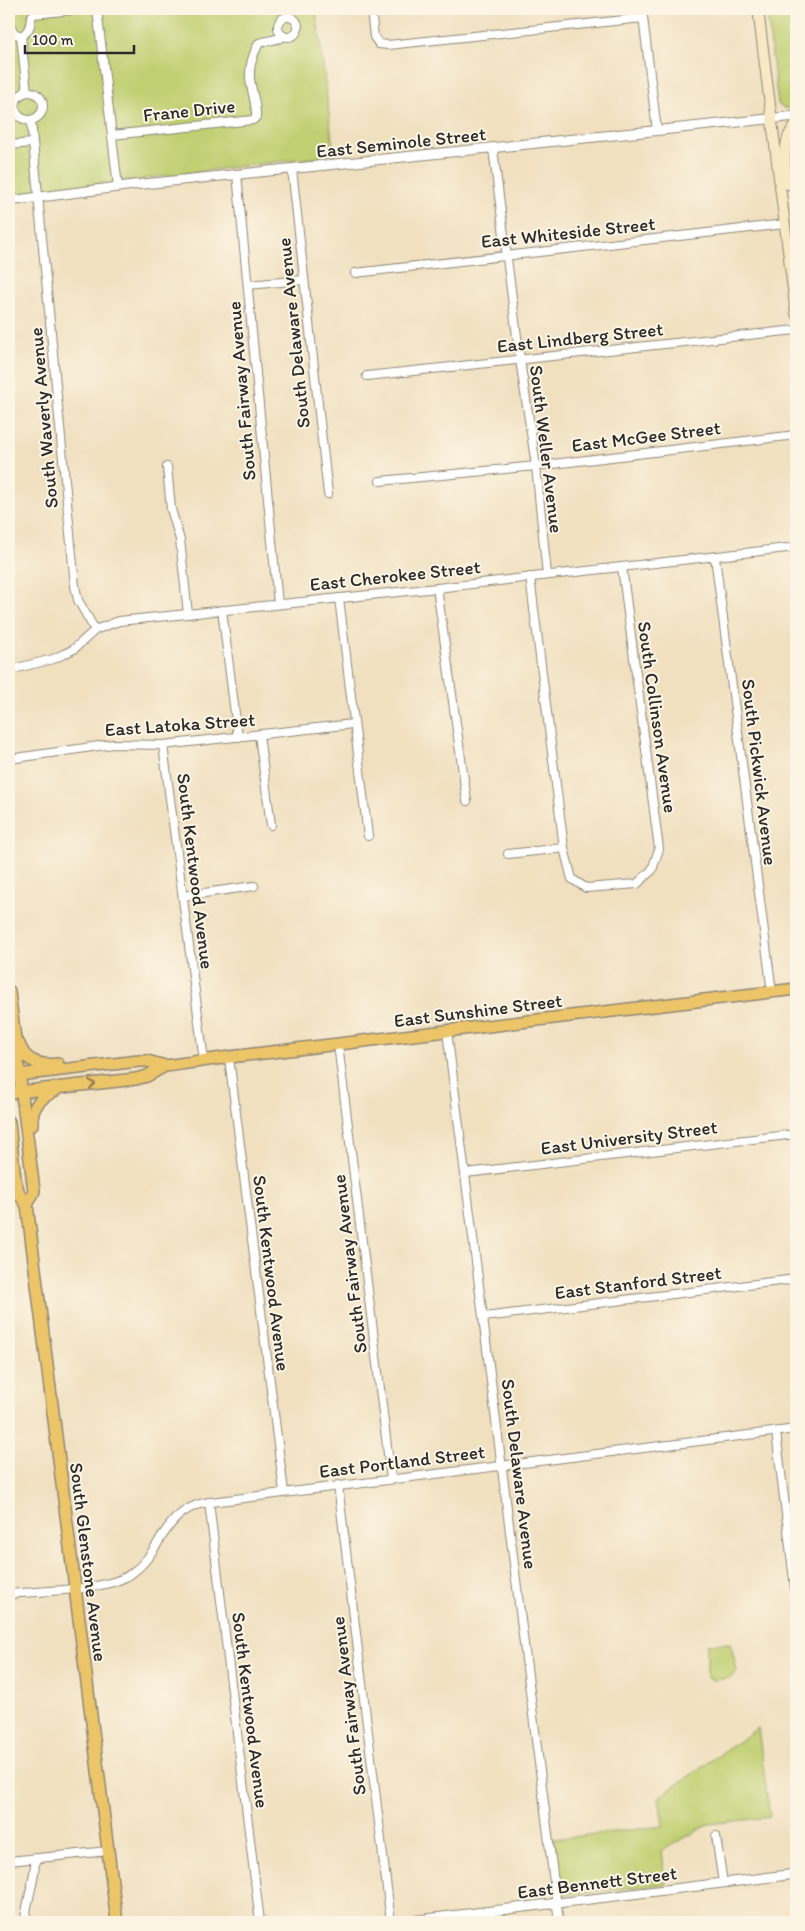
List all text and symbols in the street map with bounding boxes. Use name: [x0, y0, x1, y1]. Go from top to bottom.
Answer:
scale bar: [25, 22, 134, 54]
text: 100 m: [32, 31, 74, 49]
street label: Frane Drive: [142, 94, 236, 127]
street label: East Seminole Street: [315, 122, 487, 163]
street label: East Whiteside Street: [480, 212, 656, 253]
street label: South Delaware Avenue: [272, 236, 315, 429]
street label: South Fairway Avenue: [222, 300, 261, 482]
street label: East Lindberg Street: [496, 317, 664, 358]
street label: South Waverly Avenue: [24, 327, 63, 509]
street label: South Weller Avenue: [525, 364, 568, 534]
street label: East McGee Street: [570, 416, 722, 457]
street label: East Cherokee Street: [309, 555, 482, 596]
street label: South Collinson Avenue: [633, 620, 682, 814]
street label: South Pickwick Avenue: [737, 678, 782, 867]
street label: East Latoka Street: [104, 708, 256, 741]
street label: South Kentwood Avenue: [172, 772, 219, 970]
street label: East Sunshine Street: [393, 989, 564, 1032]
one-way arrow: [88, 1079, 96, 1090]
street label: East University Street: [539, 1115, 719, 1160]
street label: South Fairway Avenue: [327, 1173, 372, 1355]
street label: South Kentwood Avenue: [248, 1174, 295, 1372]
street label: East Stanford Street: [553, 1261, 723, 1304]
street label: South Delaware Avenue: [496, 1378, 543, 1571]
street label: East Portland Street: [318, 1440, 486, 1483]
street label: South Glenstone Avenue: [65, 1461, 112, 1663]
street label: South Kentwood Avenue: [227, 1611, 274, 1809]
street label: South Fairway Avenue: [326, 1615, 371, 1797]
street label: East Bennett Street: [516, 1861, 678, 1904]

